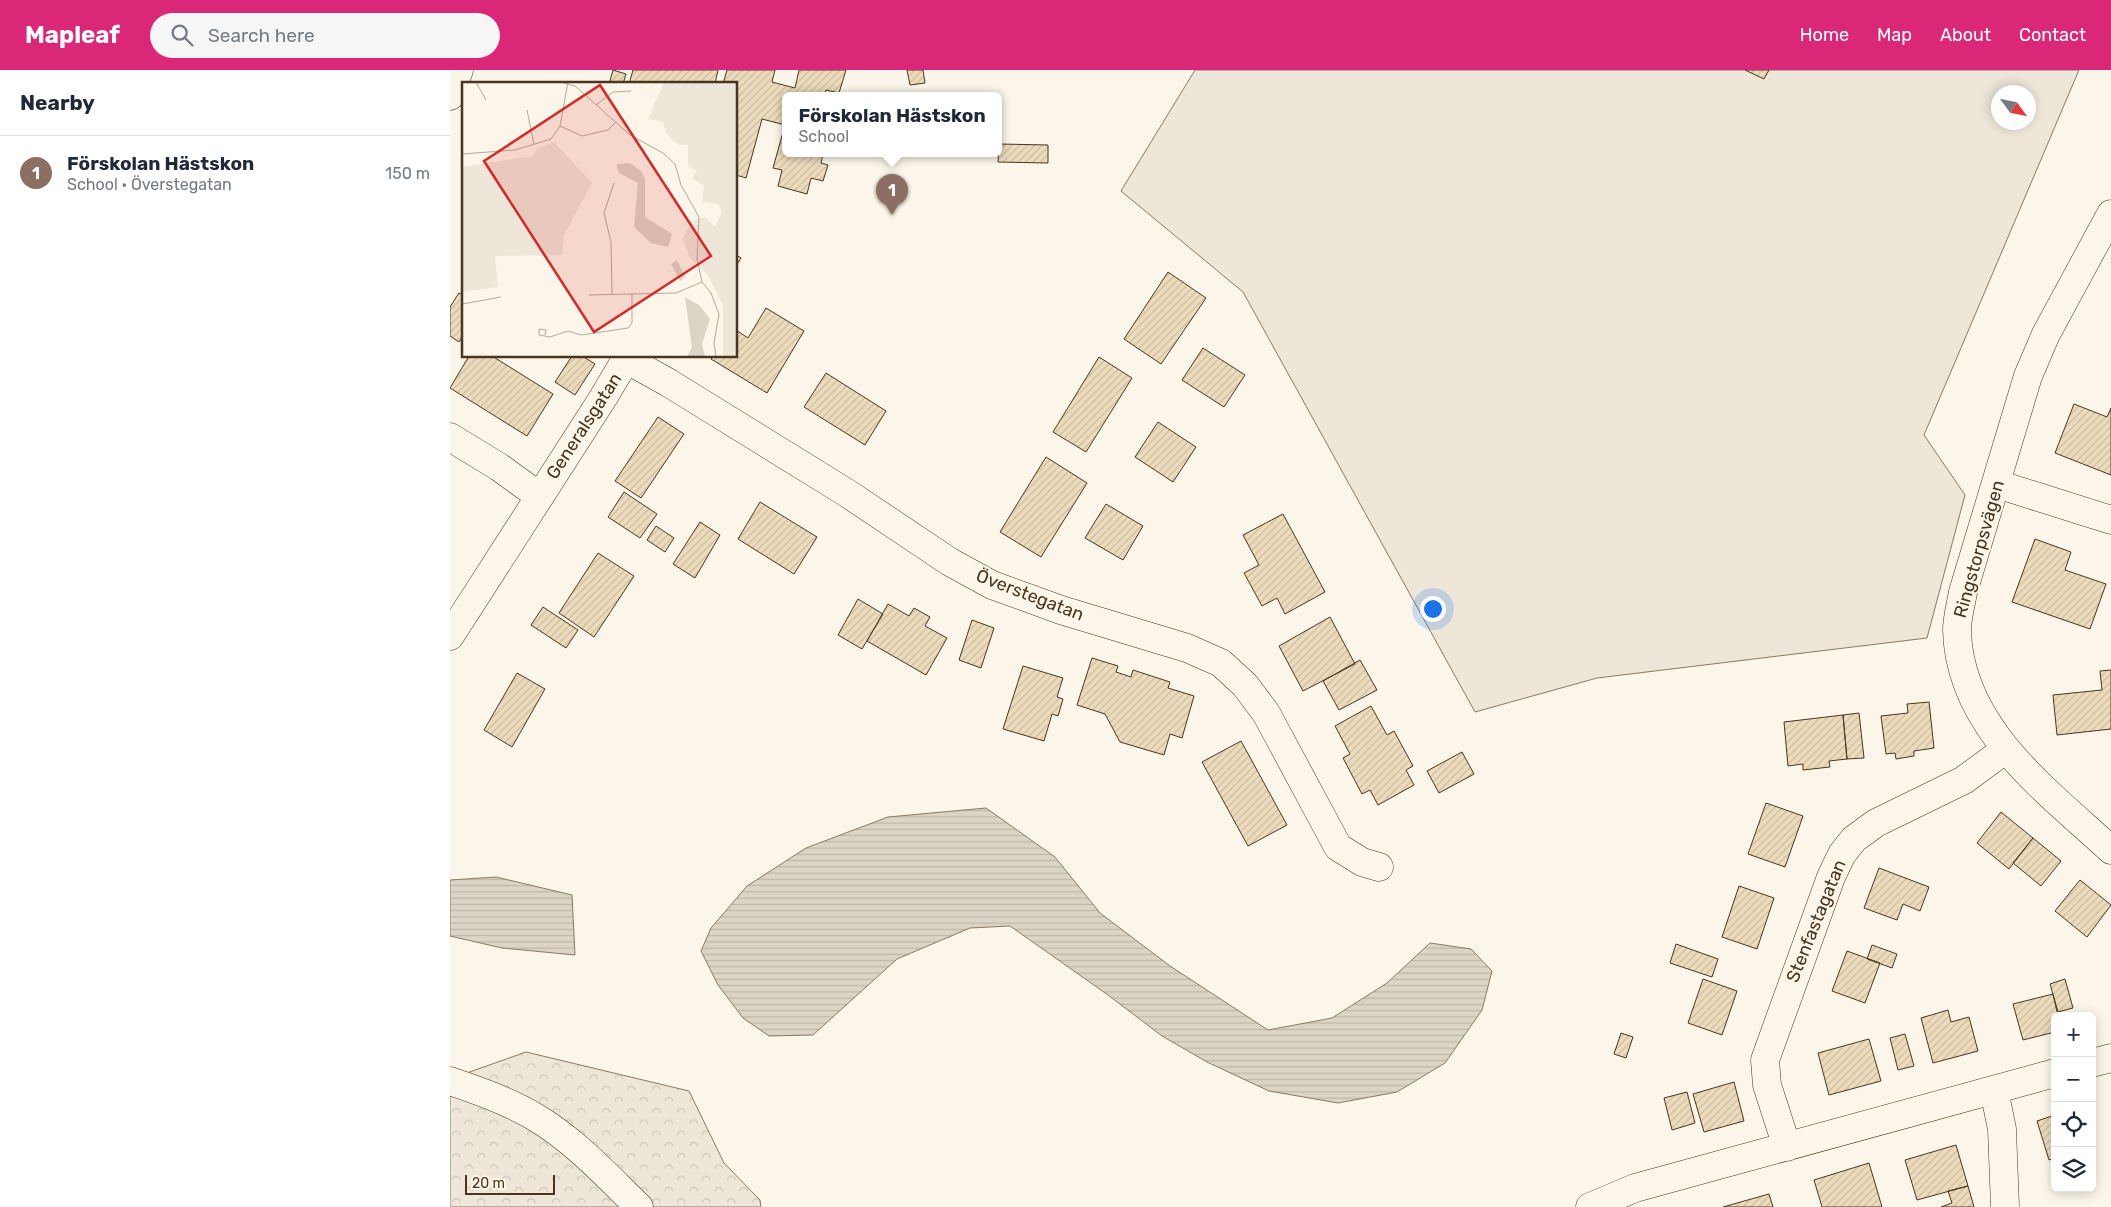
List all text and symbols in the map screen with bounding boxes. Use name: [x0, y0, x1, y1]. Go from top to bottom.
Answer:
search box: [150, 13, 500, 58]
text: Mapleaf: [25, 21, 120, 49]
icon: search: [168, 21, 196, 49]
text: Search here: [208, 24, 315, 47]
text: Home: [1800, 24, 1849, 46]
text: Map: [1877, 24, 1912, 46]
text: About: [1940, 24, 1991, 46]
text: Contact: [2019, 24, 2086, 46]
inset map: [462, 82, 738, 358]
north arrow: [1991, 85, 2036, 130]
text: Nearby: [20, 90, 95, 115]
popup: [782, 92, 1002, 157]
text: Förskolan Hästskon: [798, 104, 986, 127]
text: School: [798, 127, 849, 146]
text: Förskolan Hästskon: [67, 152, 254, 175]
text: 1: [32, 164, 40, 183]
text: 150 m: [385, 164, 430, 183]
pin: 1: [876, 174, 908, 215]
text: School · Överstegatan: [67, 175, 232, 194]
street label: Generalsgatan: [542, 369, 626, 483]
street label: Ringstorpsvägen: [1949, 478, 2009, 620]
street label: Överstegatan: [973, 564, 1087, 626]
your location: [1420, 596, 1446, 622]
street label: Stenfastagatan: [1781, 856, 1851, 986]
map controls: [2051, 1012, 2096, 1192]
button: +: [2051, 1012, 2096, 1057]
button: −: [2051, 1057, 2096, 1102]
button: locate: [2051, 1102, 2096, 1147]
button: layers: [2051, 1147, 2096, 1192]
scale bar: [465, 1172, 555, 1195]
text: 20 m: [472, 1175, 505, 1192]

